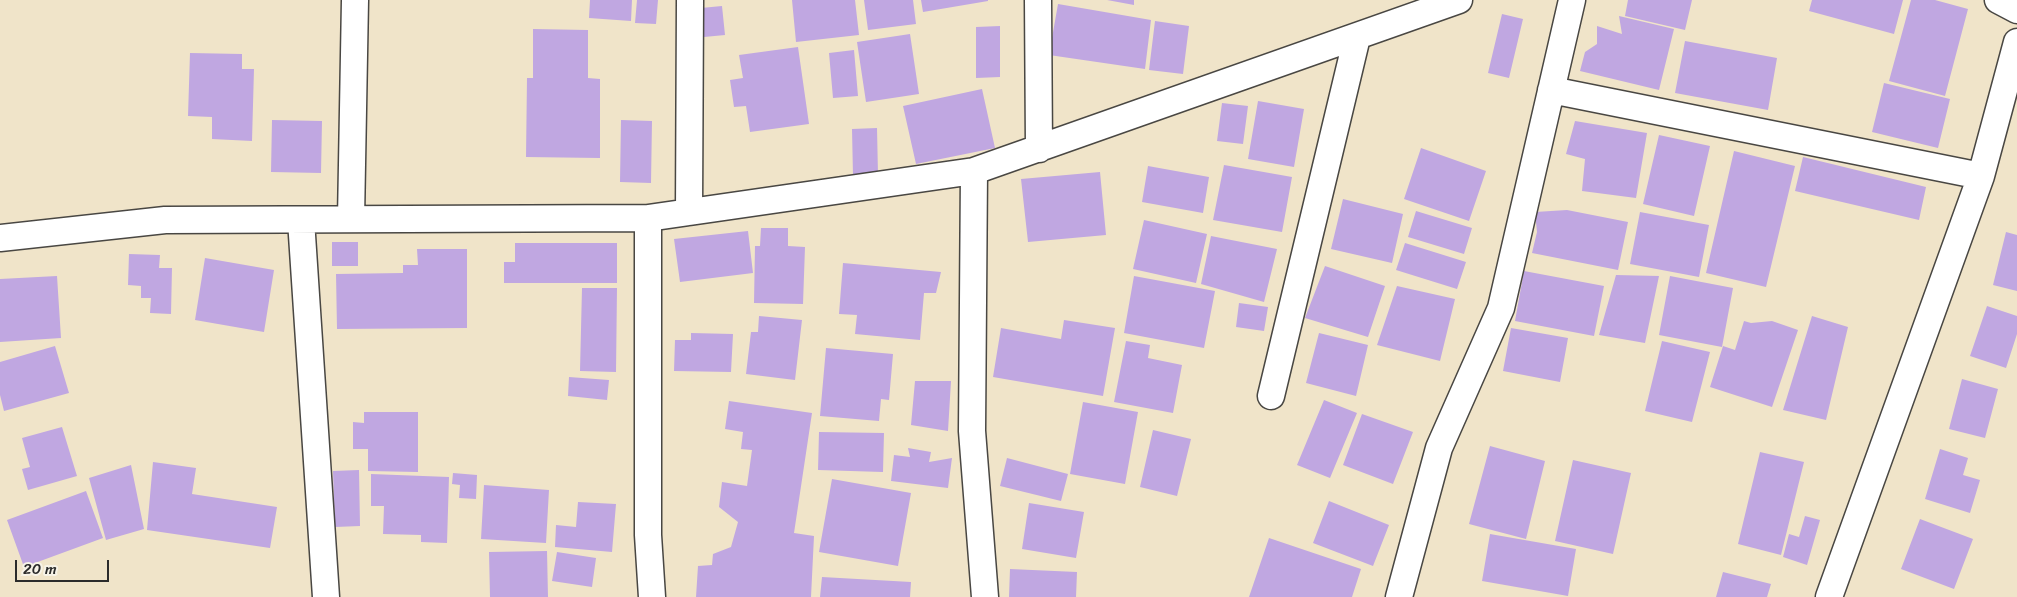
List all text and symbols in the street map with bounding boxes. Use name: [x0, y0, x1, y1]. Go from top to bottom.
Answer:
scale bar: [18, 550, 111, 582]
text: 20 m: [23, 556, 57, 582]

